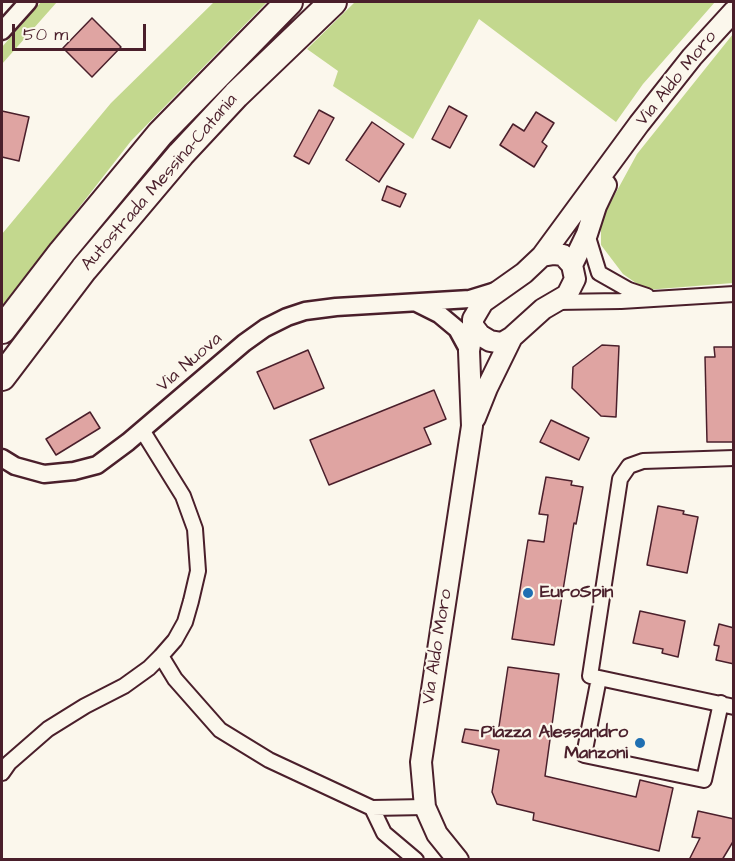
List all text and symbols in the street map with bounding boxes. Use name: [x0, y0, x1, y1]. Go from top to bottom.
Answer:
scale bar: [15, 12, 148, 50]
text: 50 m: [23, 22, 68, 47]
street label: Via Aldo Moro: [632, 27, 722, 131]
street label: Autostrada Messina-Catania: [77, 90, 243, 276]
street label: Via Nuova: [153, 329, 227, 397]
place label: EuroSpin: [540, 582, 613, 604]
marker: EuroSpin: [521, 586, 535, 600]
street label: Via Aldo Moro: [418, 588, 458, 706]
place label: Piazza Alessandro Manzoni: [481, 722, 628, 764]
marker: Piazza Alessandro Manzoni: [633, 736, 647, 750]

